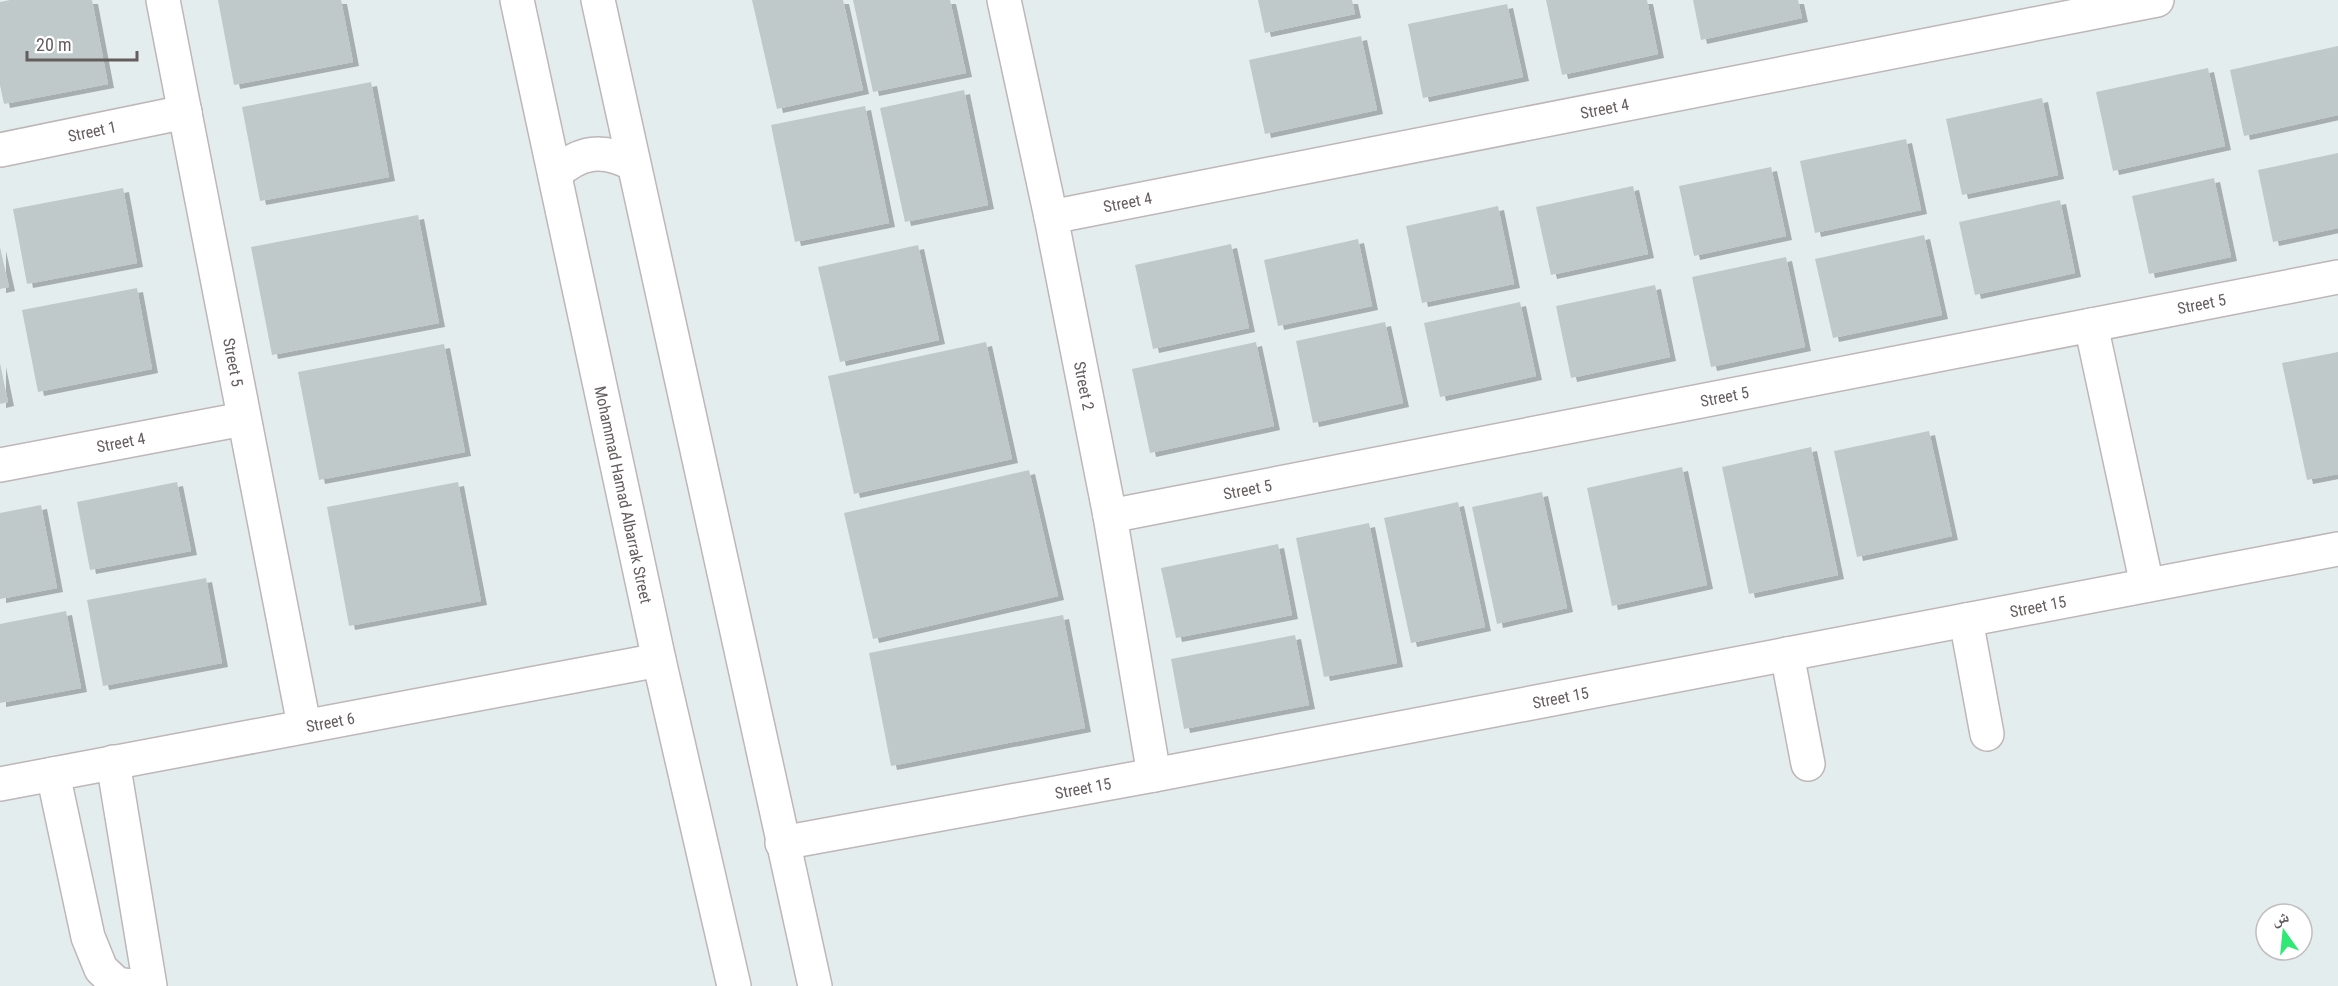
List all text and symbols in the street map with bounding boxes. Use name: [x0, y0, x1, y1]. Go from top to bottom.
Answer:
scale bar: [27, 24, 136, 62]
text: 20 m: [36, 34, 71, 55]
street label: Street 4: [1579, 95, 1631, 123]
street label: Street 1: [66, 117, 118, 146]
street label: Street 4: [1102, 188, 1154, 217]
street label: Street 5: [2176, 290, 2228, 318]
street label: Street 5: [219, 336, 247, 388]
street label: Street 2: [1070, 360, 1098, 412]
street label: Street 5: [1699, 383, 1751, 411]
street label: Mohammad Hamad Albarrak Street: [590, 384, 656, 605]
street label: Street 4: [95, 429, 147, 457]
street label: Street 5: [1222, 476, 1274, 504]
street label: Street 15: [2008, 592, 2068, 621]
street label: Street 15: [1531, 683, 1590, 713]
street label: Street 6: [304, 708, 356, 736]
street label: Street 15: [1053, 774, 1113, 803]
north arrow: [2254, 902, 2314, 962]
text: ش: [2270, 907, 2291, 929]

